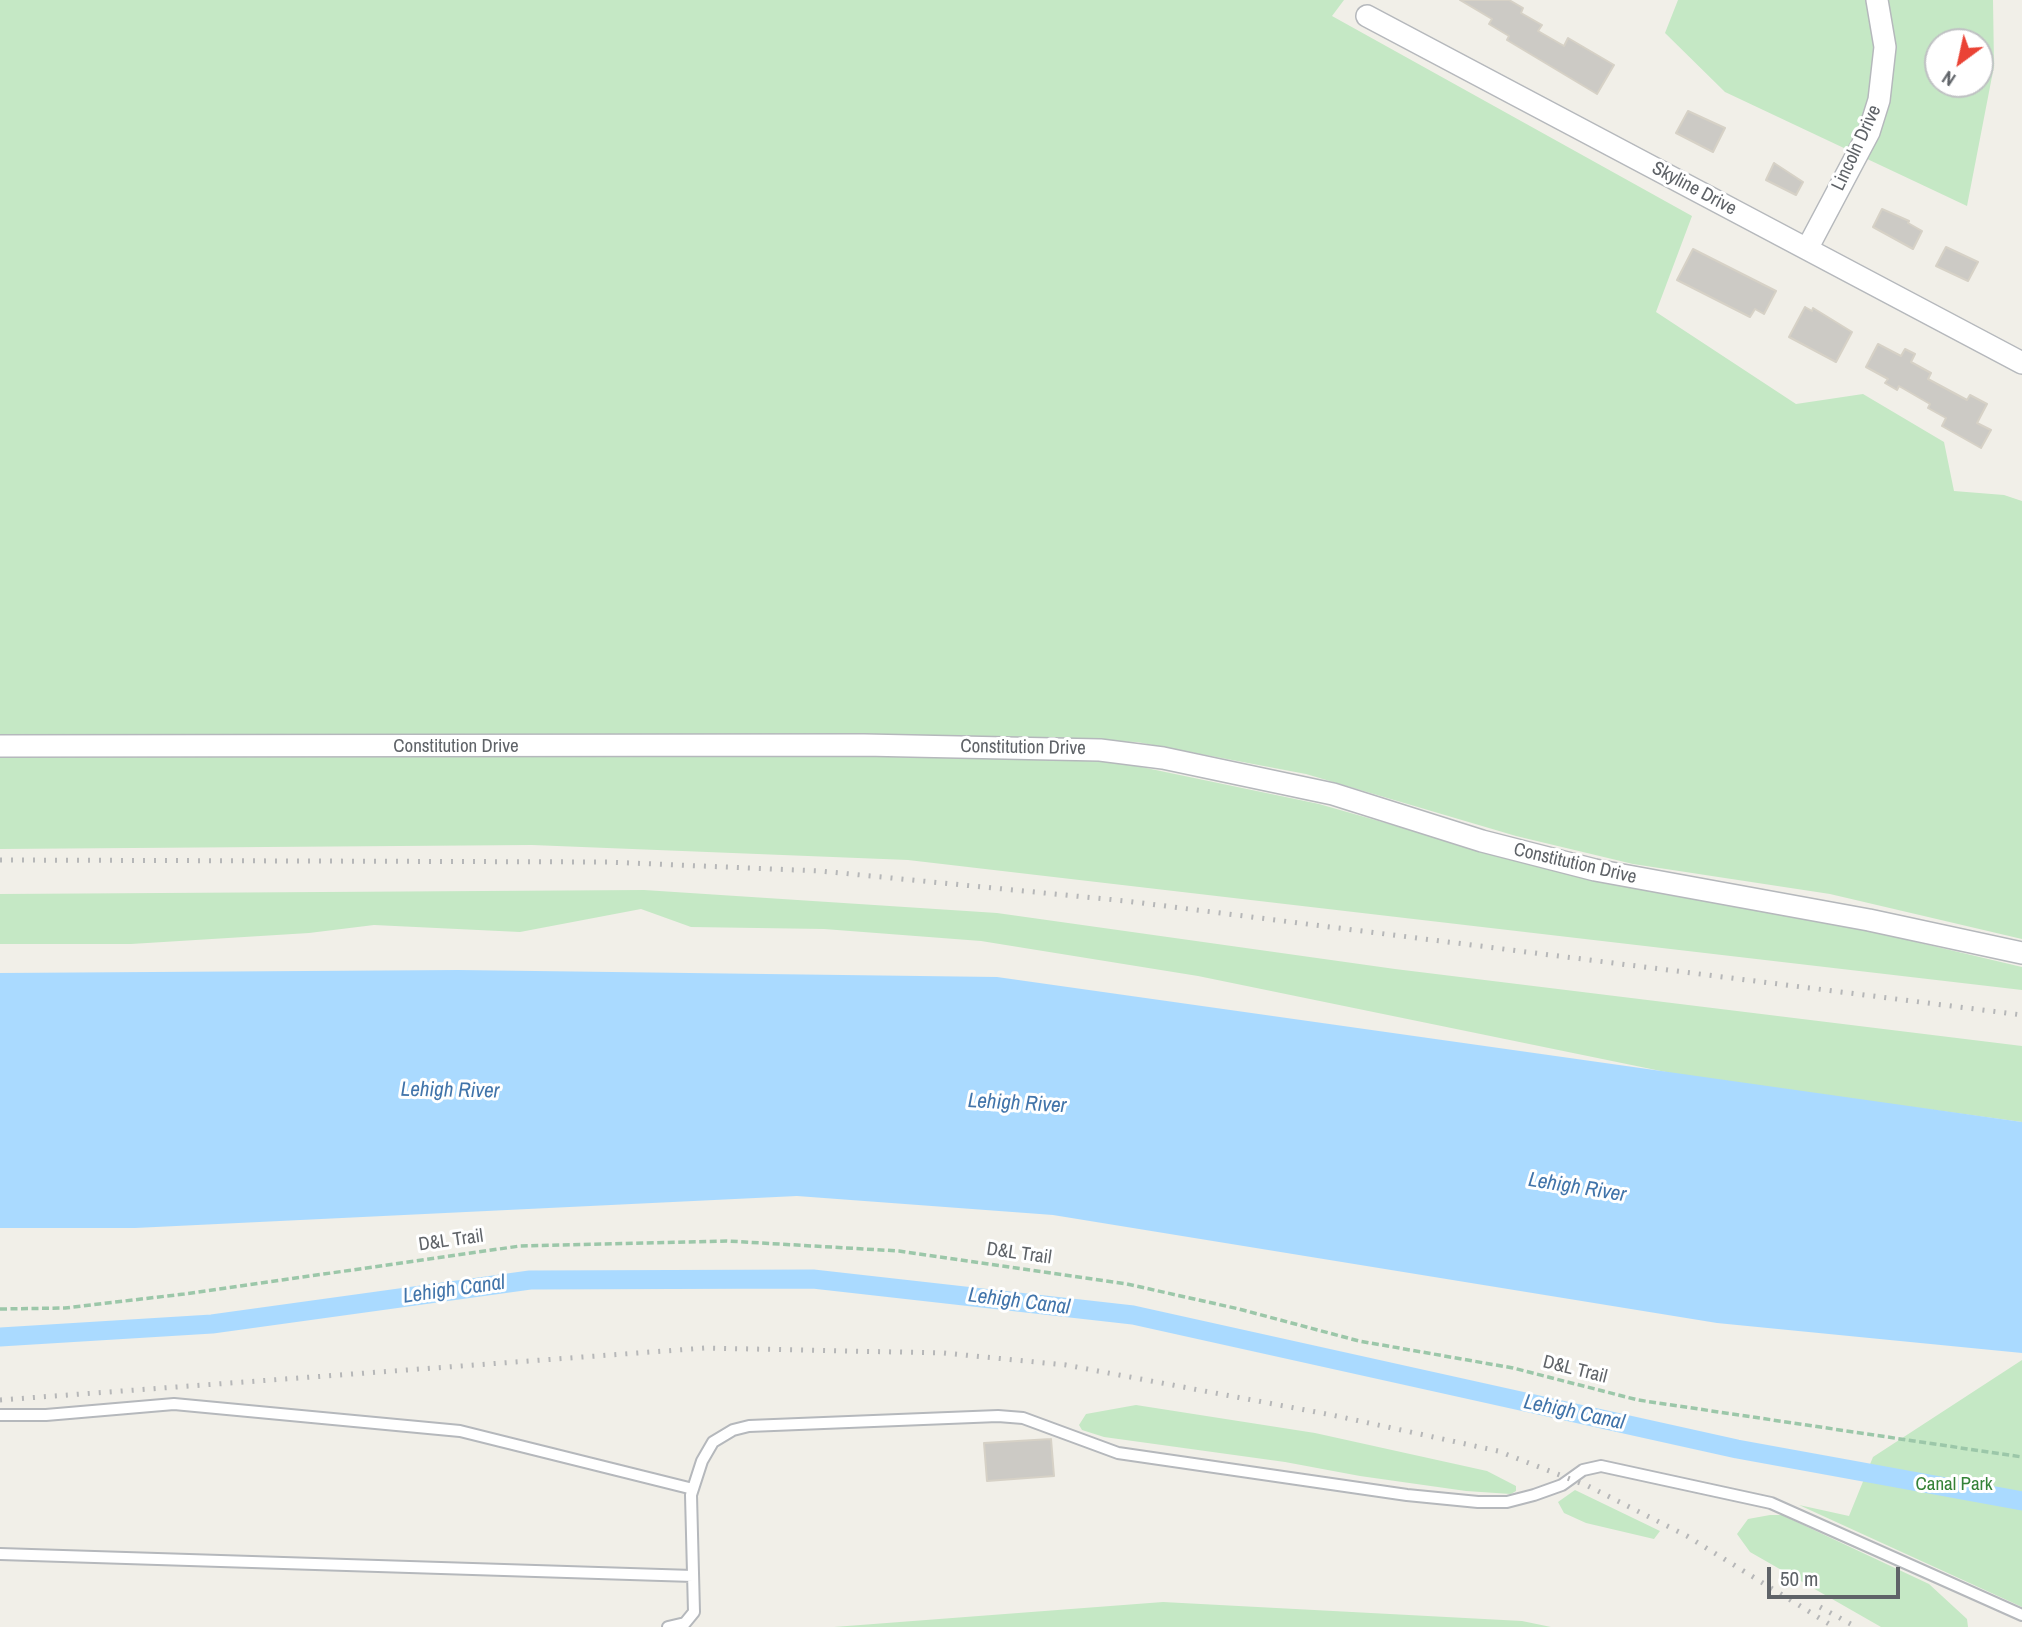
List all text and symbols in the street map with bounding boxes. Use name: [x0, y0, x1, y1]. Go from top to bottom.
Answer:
north arrow: [1924, 28, 1994, 98]
text: N: [1937, 65, 1960, 93]
street label: Lincoln Drive: [1827, 102, 1887, 194]
street label: Skyline Drive: [1648, 157, 1740, 221]
street label: Constitution Drive: [393, 736, 519, 758]
street label: Constitution Drive: [960, 736, 1086, 760]
street label: Constitution Drive: [1511, 839, 1639, 889]
water label: Lehigh River: [400, 1078, 500, 1104]
water label: Lehigh River: [967, 1089, 1067, 1119]
water label: Lehigh River: [1526, 1168, 1628, 1208]
street label: D&L Trail: [417, 1225, 485, 1257]
street label: D&L Trail: [985, 1238, 1053, 1270]
water label: Lehigh Canal: [402, 1270, 506, 1310]
water label: Lehigh Canal: [967, 1283, 1071, 1321]
street label: D&L Trail: [1541, 1351, 1609, 1389]
water label: Lehigh Canal: [1521, 1390, 1627, 1436]
park label: Canal Park: [1915, 1474, 1993, 1496]
scale bar: [1770, 1554, 1903, 1598]
text: 50 m: [1780, 1564, 1818, 1593]

